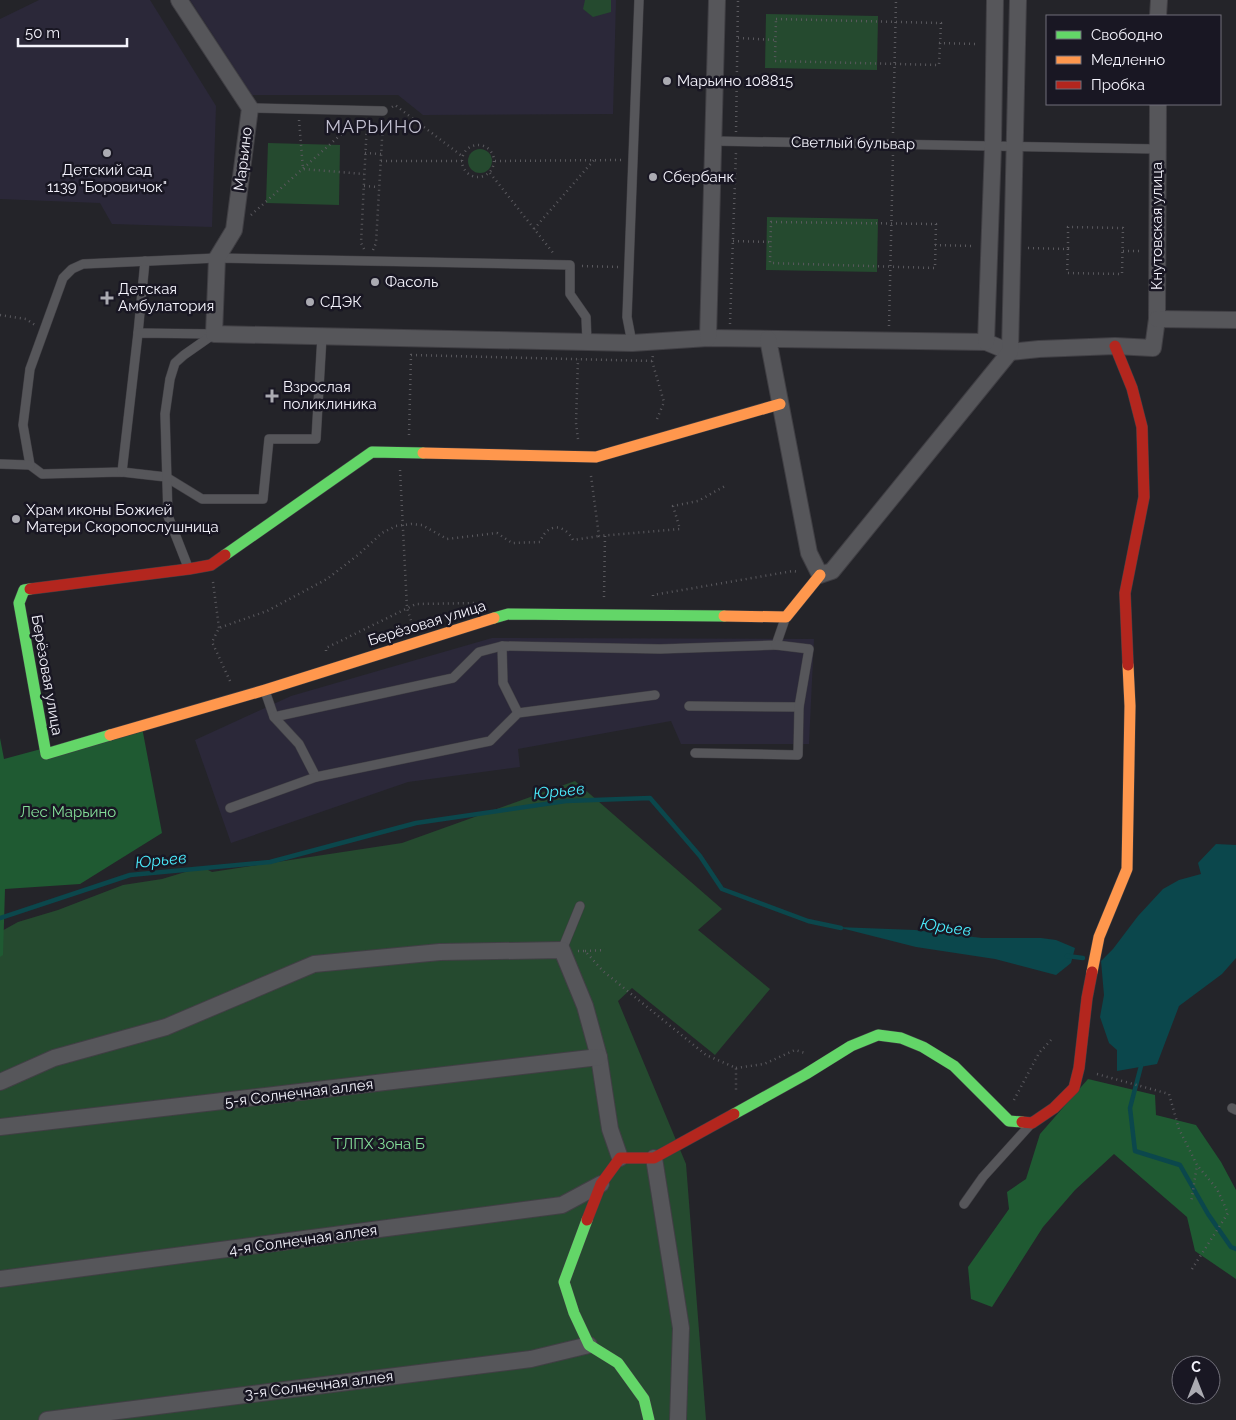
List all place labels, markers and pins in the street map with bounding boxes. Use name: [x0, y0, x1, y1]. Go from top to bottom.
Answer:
place label: Марьино 108815: [677, 72, 793, 90]
marker: Марьино 108815: [661, 75, 673, 87]
marker: Детский сад 1139 "Боровичок": [101, 147, 113, 159]
place label: Детский сад 1139 "Боровичок": [47, 161, 167, 196]
place label: Сбербанк: [663, 168, 734, 186]
marker: Сбербанк: [647, 171, 659, 183]
place label: Фасоль: [385, 273, 438, 291]
marker: Фасоль: [369, 276, 381, 288]
place label: Детская Амбулатория: [118, 280, 214, 315]
marker: Детская Амбулатория: [100, 291, 114, 305]
place label: СДЭК: [320, 293, 362, 311]
marker: СДЭК: [304, 296, 316, 308]
place label: Взрослая поликлиника: [283, 378, 377, 413]
marker: Взрослая поликлиника: [265, 389, 279, 403]
place label: Храм иконы Божией Матери Скоропослушница: [26, 501, 219, 536]
marker: Храм иконы Божией Матери Скоропослушница: [10, 513, 22, 525]

